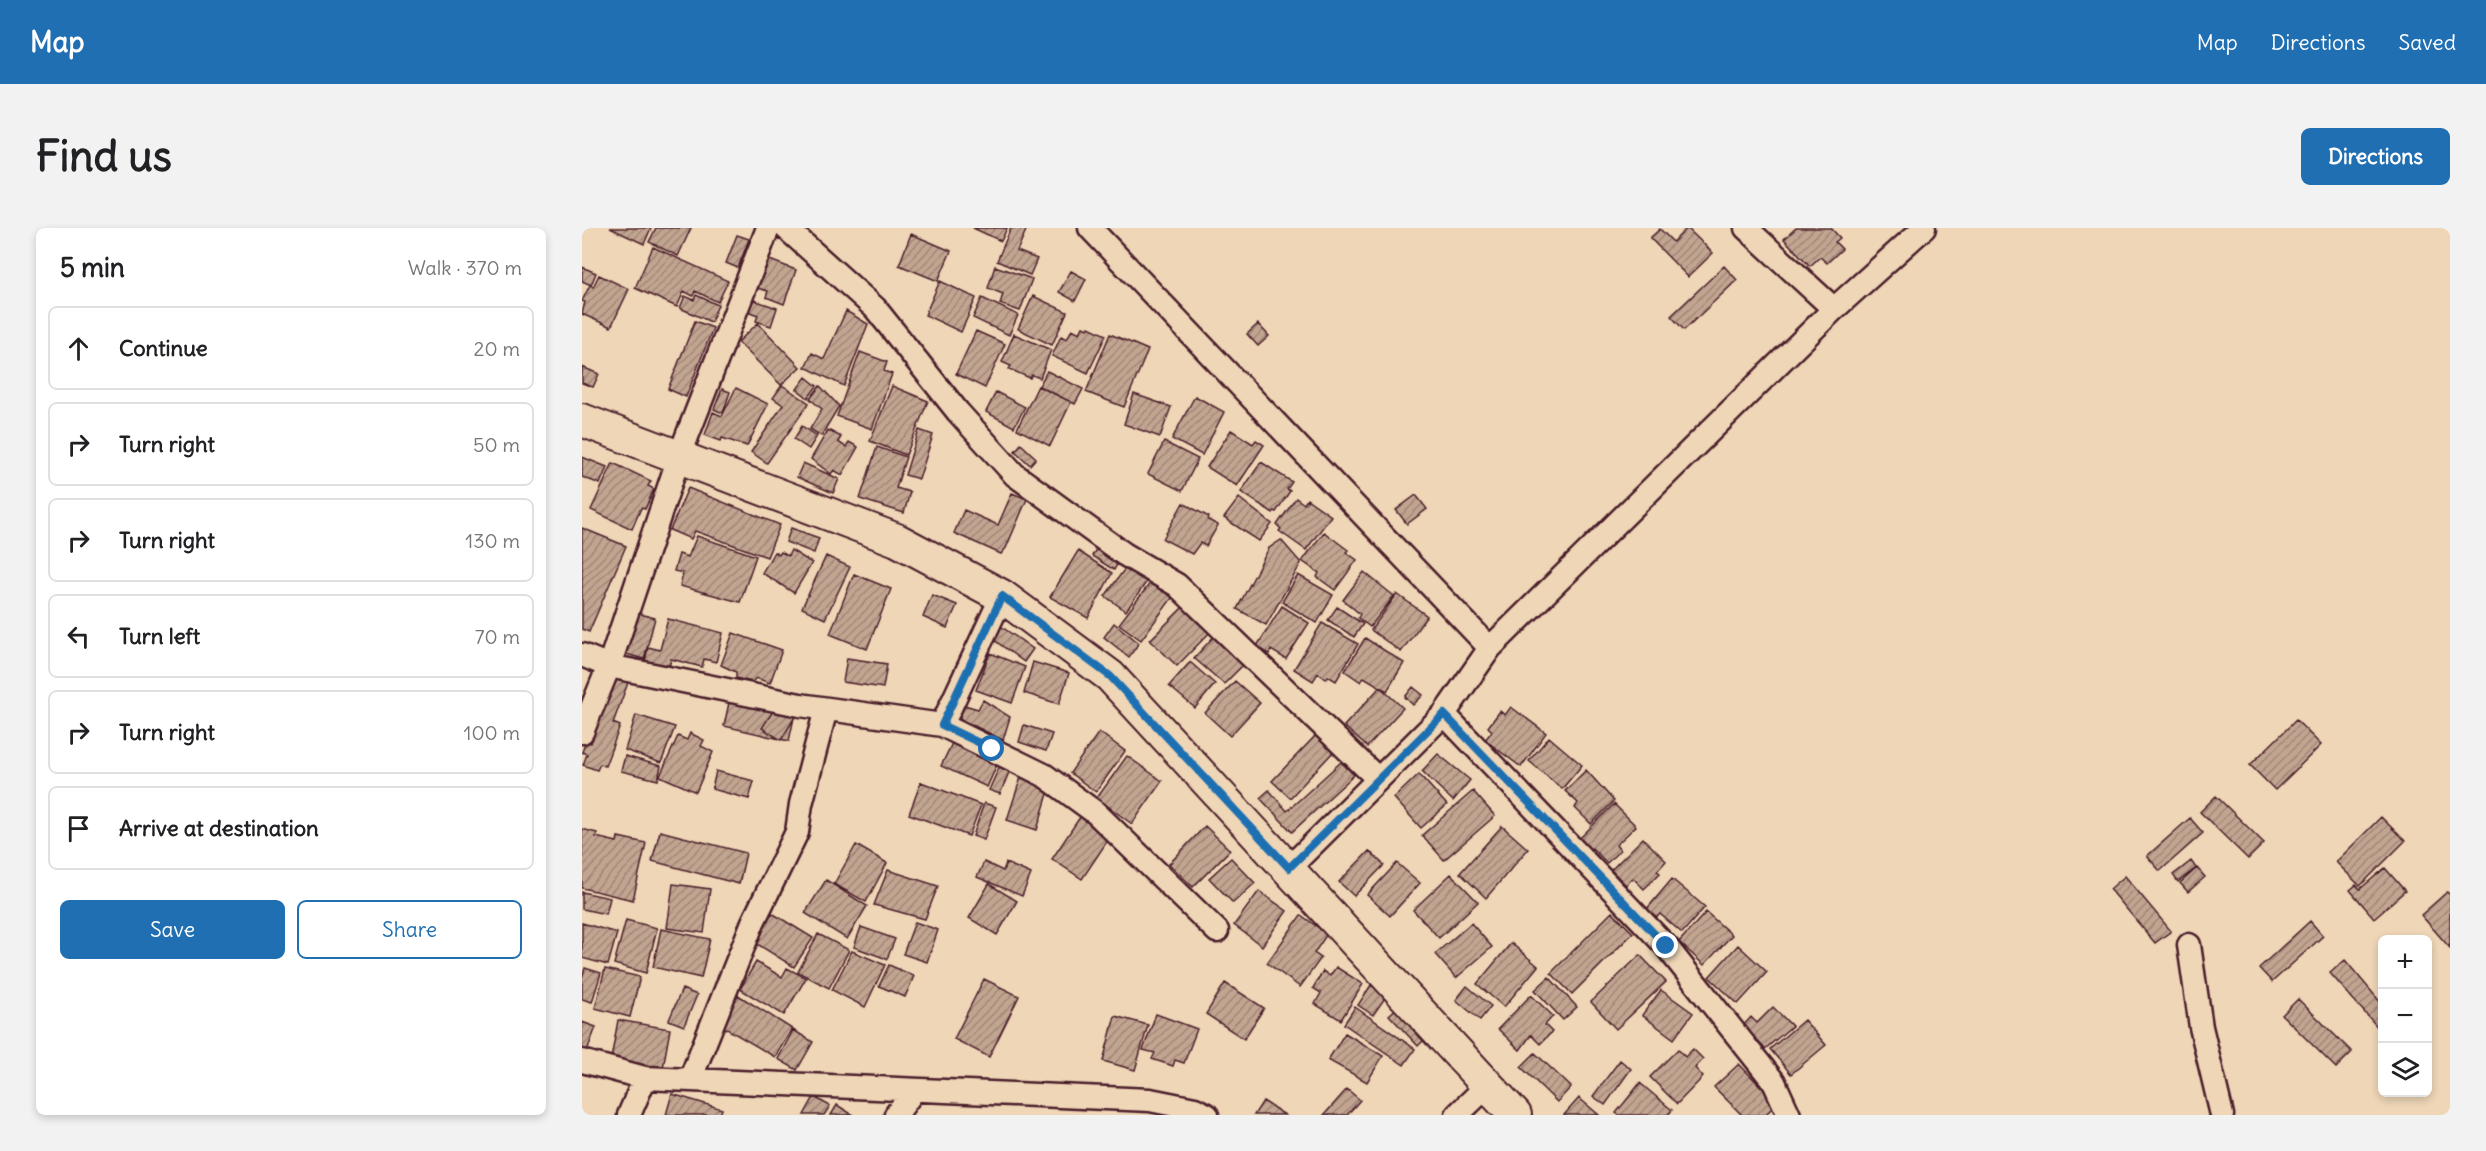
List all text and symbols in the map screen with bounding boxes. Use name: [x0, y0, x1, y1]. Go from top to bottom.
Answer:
text: Map: [30, 24, 84, 60]
text: Map: [2197, 29, 2238, 56]
text: Directions: [2271, 29, 2365, 56]
text: Saved: [2398, 29, 2456, 56]
button: Directions: [2301, 128, 2450, 185]
text: Find us: [36, 130, 172, 182]
text: 5 min: [60, 251, 125, 284]
text: Walk · 370 m: [408, 255, 522, 280]
icon: ahead: [62, 332, 95, 365]
text: Continue: [119, 334, 208, 362]
text: 20 m: [474, 336, 520, 361]
icon: right: [62, 428, 95, 461]
text: Turn right: [119, 430, 215, 458]
text: 50 m: [473, 432, 520, 457]
icon: right: [62, 524, 95, 557]
text: Turn right: [119, 526, 215, 554]
text: 130 m: [465, 528, 520, 553]
icon: left: [62, 620, 95, 653]
text: Turn left: [119, 622, 200, 650]
text: 70 m: [475, 624, 520, 649]
icon: right: [62, 716, 95, 749]
text: Turn right: [119, 718, 215, 746]
text: 100 m: [463, 720, 520, 745]
route start: [978, 735, 1004, 761]
icon: arrive: [62, 812, 95, 845]
text: Arrive at destination: [119, 814, 319, 842]
button: Save: [60, 900, 285, 959]
button: Share: [297, 900, 522, 959]
route end: [1652, 932, 1678, 958]
map controls: [2378, 935, 2432, 1097]
button: +: [2378, 935, 2432, 989]
button: −: [2378, 989, 2432, 1043]
button: layers: [2378, 1043, 2432, 1097]

